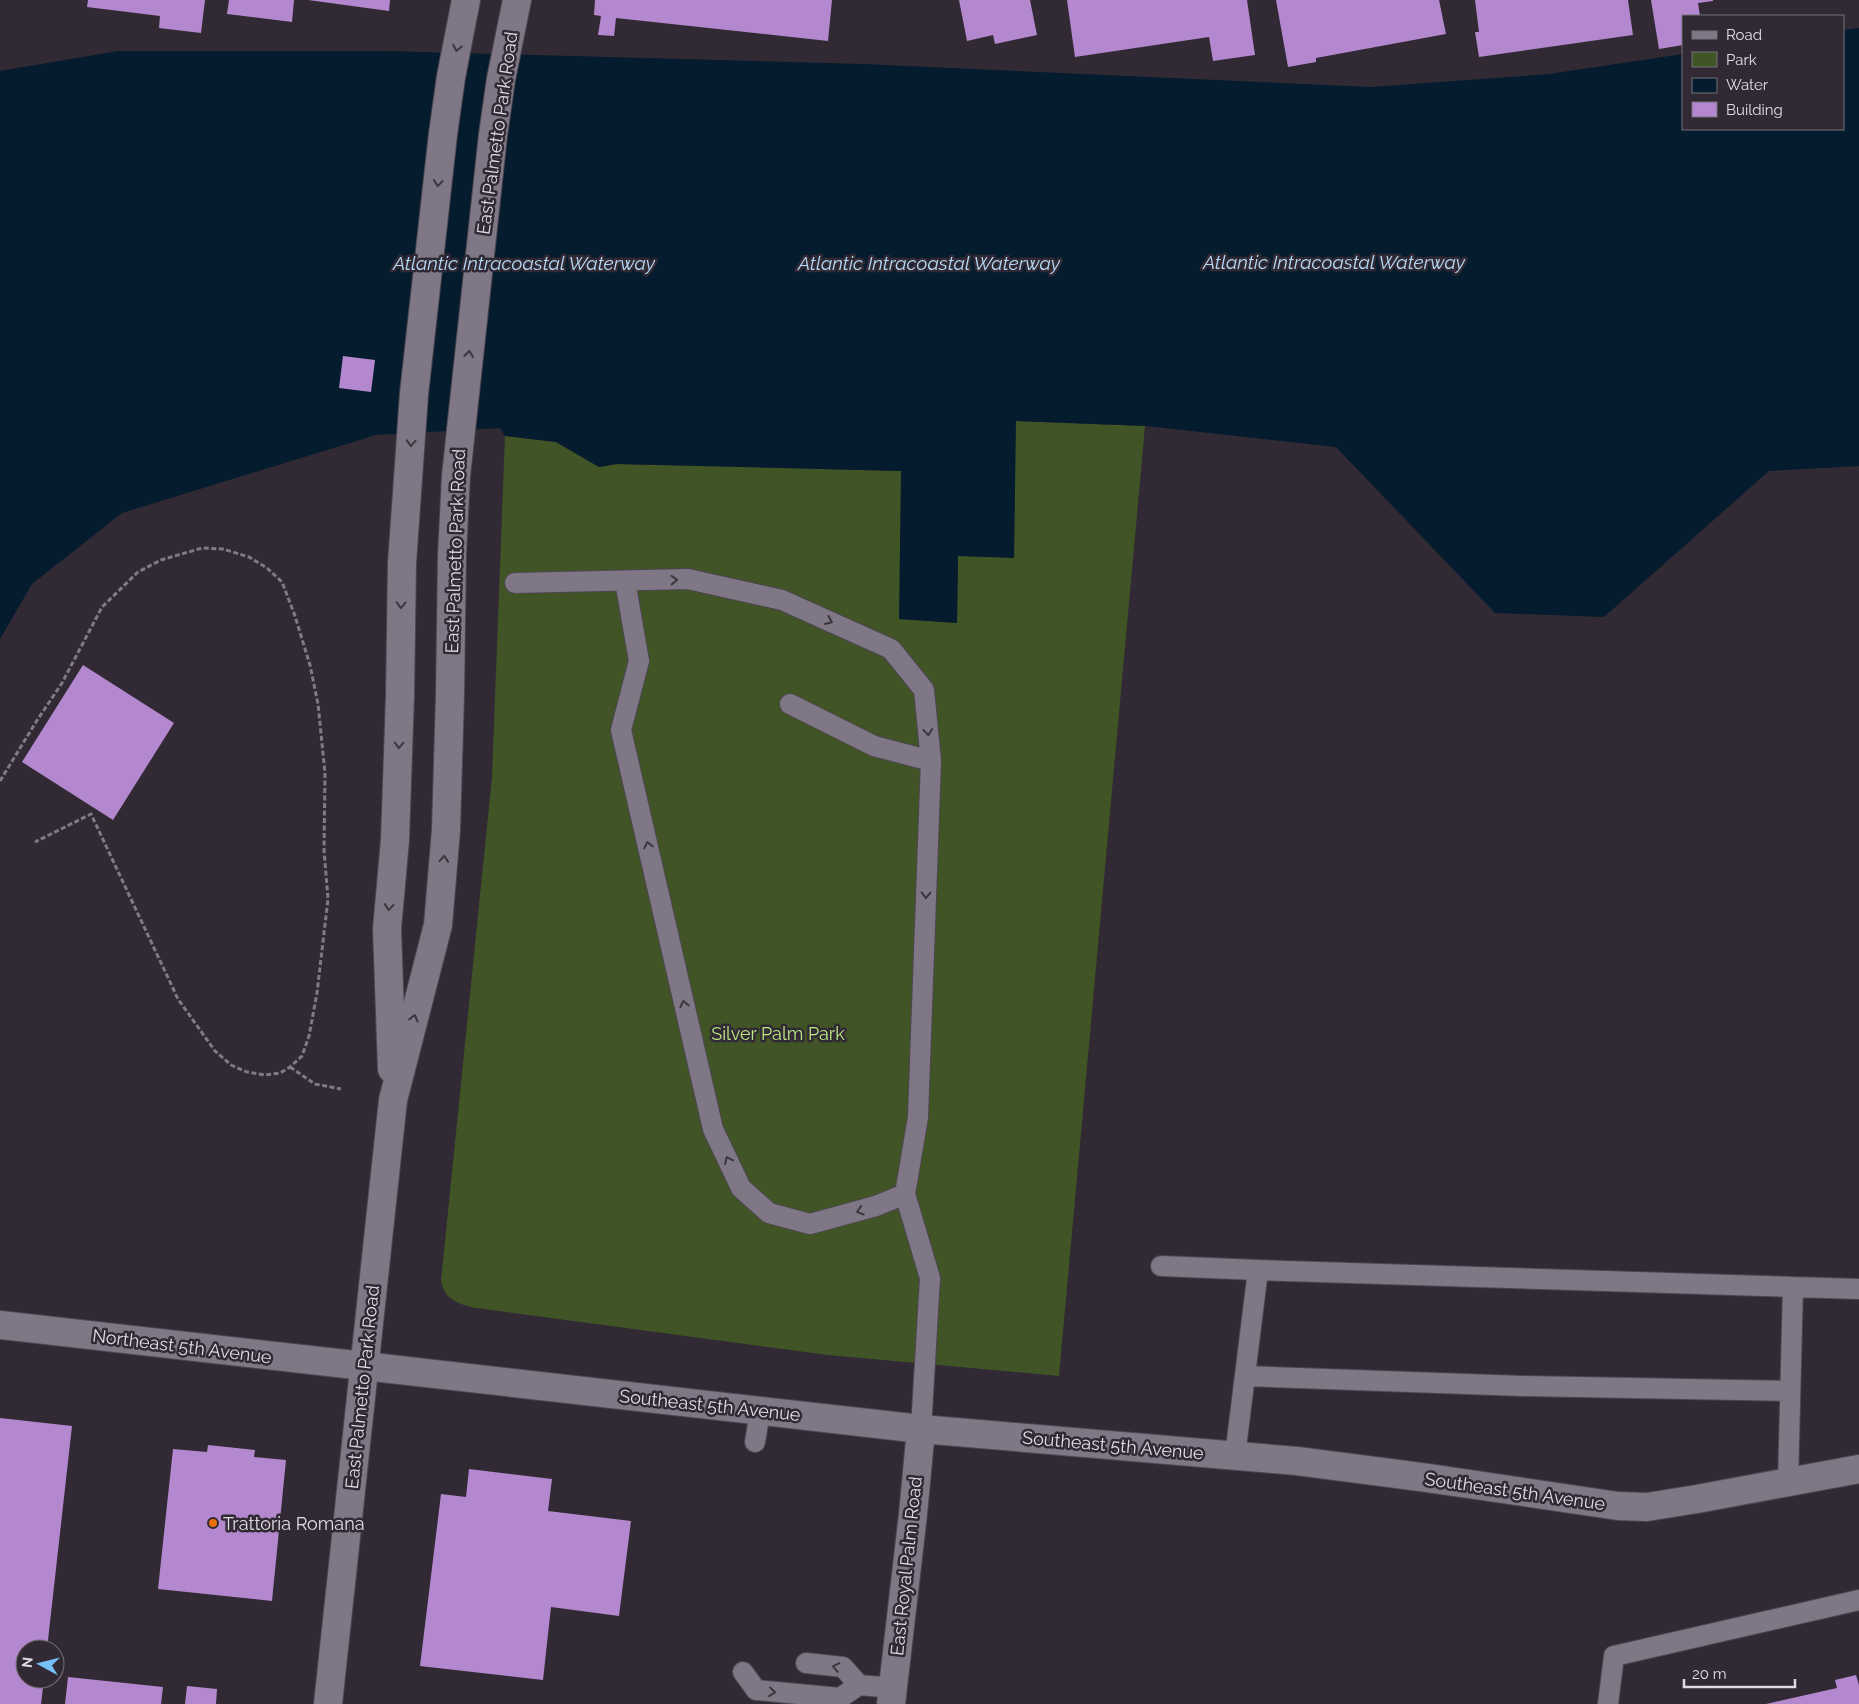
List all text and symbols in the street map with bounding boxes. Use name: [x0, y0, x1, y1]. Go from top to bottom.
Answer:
legend: [1682, 15, 1844, 130]
text: Road: [1726, 26, 1762, 44]
street label: East Palmetto Park Road: [472, 30, 522, 236]
one-way arrow: [452, 43, 462, 52]
text: Park: [1726, 51, 1757, 69]
text: Water: [1726, 76, 1769, 94]
text: Building: [1726, 101, 1783, 119]
one-way arrow: [433, 179, 444, 187]
water label: Atlantic Intracoastal Waterway: [1202, 251, 1466, 273]
water label: Atlantic Intracoastal Waterway: [392, 252, 656, 274]
water label: Atlantic Intracoastal Waterway: [797, 252, 1061, 274]
one-way arrow: [463, 349, 474, 357]
one-way arrow: [405, 439, 416, 447]
street label: East Palmetto Park Road: [441, 448, 469, 654]
one-way arrow: [670, 574, 678, 585]
one-way arrow: [396, 601, 407, 609]
one-way arrow: [824, 615, 833, 626]
one-way arrow: [922, 729, 933, 737]
one-way arrow: [393, 741, 404, 749]
one-way arrow: [643, 841, 654, 850]
one-way arrow: [438, 855, 449, 863]
one-way arrow: [921, 891, 932, 899]
one-way arrow: [384, 903, 395, 911]
one-way arrow: [679, 999, 690, 1008]
one-way arrow: [408, 1014, 419, 1023]
park label: Silver Palm Park: [711, 1023, 845, 1044]
one-way arrow: [723, 1156, 734, 1165]
one-way arrow: [856, 1206, 864, 1216]
street label: East Palmetto Park Road: [341, 1284, 383, 1490]
street label: Northeast 5th Avenue: [91, 1325, 273, 1367]
street label: Southeast 5th Avenue: [618, 1385, 802, 1425]
street label: Southeast 5th Avenue: [1021, 1427, 1205, 1463]
street label: Southeast 5th Avenue: [1423, 1468, 1607, 1514]
street label: East Royal Palm Road: [886, 1475, 926, 1657]
place label: Trattoria Romana: [223, 1513, 364, 1534]
marker: Trattoria Romana: [207, 1517, 219, 1529]
north arrow: [15, 1639, 65, 1689]
text: N: [19, 1656, 36, 1669]
scale bar: [1684, 1656, 1795, 1688]
one-way arrow: [832, 1662, 840, 1672]
text: 20 m: [1692, 1665, 1727, 1683]
one-way arrow: [768, 1686, 776, 1697]

